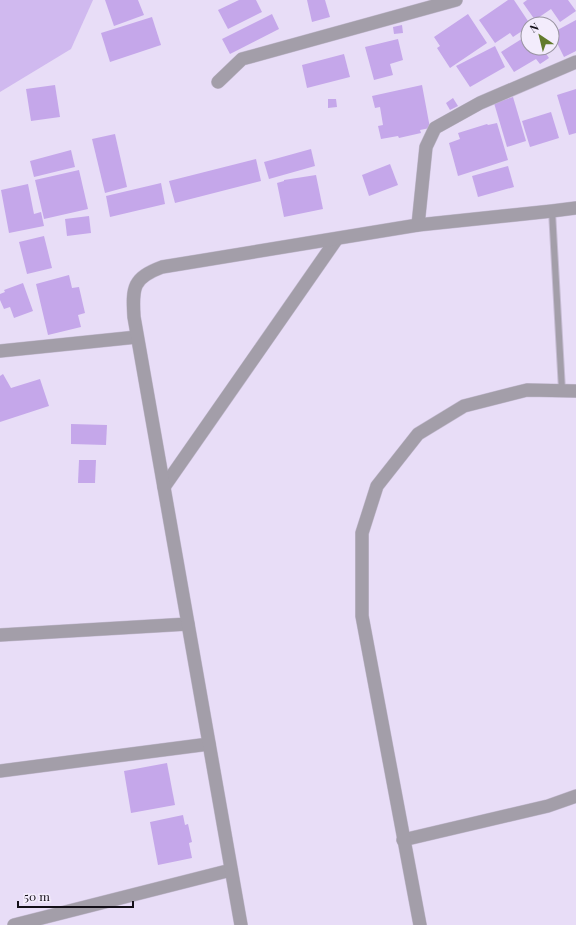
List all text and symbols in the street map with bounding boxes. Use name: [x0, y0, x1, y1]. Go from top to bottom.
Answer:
north arrow: [520, 16, 560, 56]
text: N: [526, 19, 542, 36]
scale bar: [18, 883, 133, 909]
text: 50 m: [24, 888, 50, 904]

